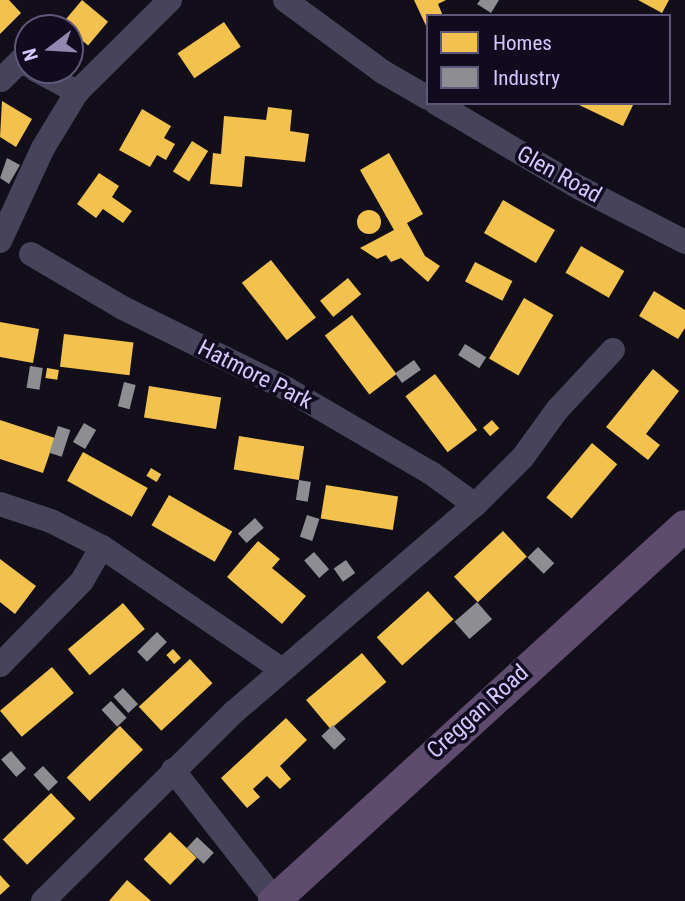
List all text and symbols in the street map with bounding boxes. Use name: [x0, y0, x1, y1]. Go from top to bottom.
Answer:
north arrow: [14, 14, 84, 84]
legend: [426, 14, 671, 105]
text: Homes: [493, 31, 552, 55]
text: N: [18, 46, 43, 64]
text: Industry: [493, 66, 560, 90]
street label: Glen Road: [512, 141, 606, 209]
street label: Hatmore Park: [193, 334, 317, 416]
street label: Creggan Road: [422, 659, 534, 765]

